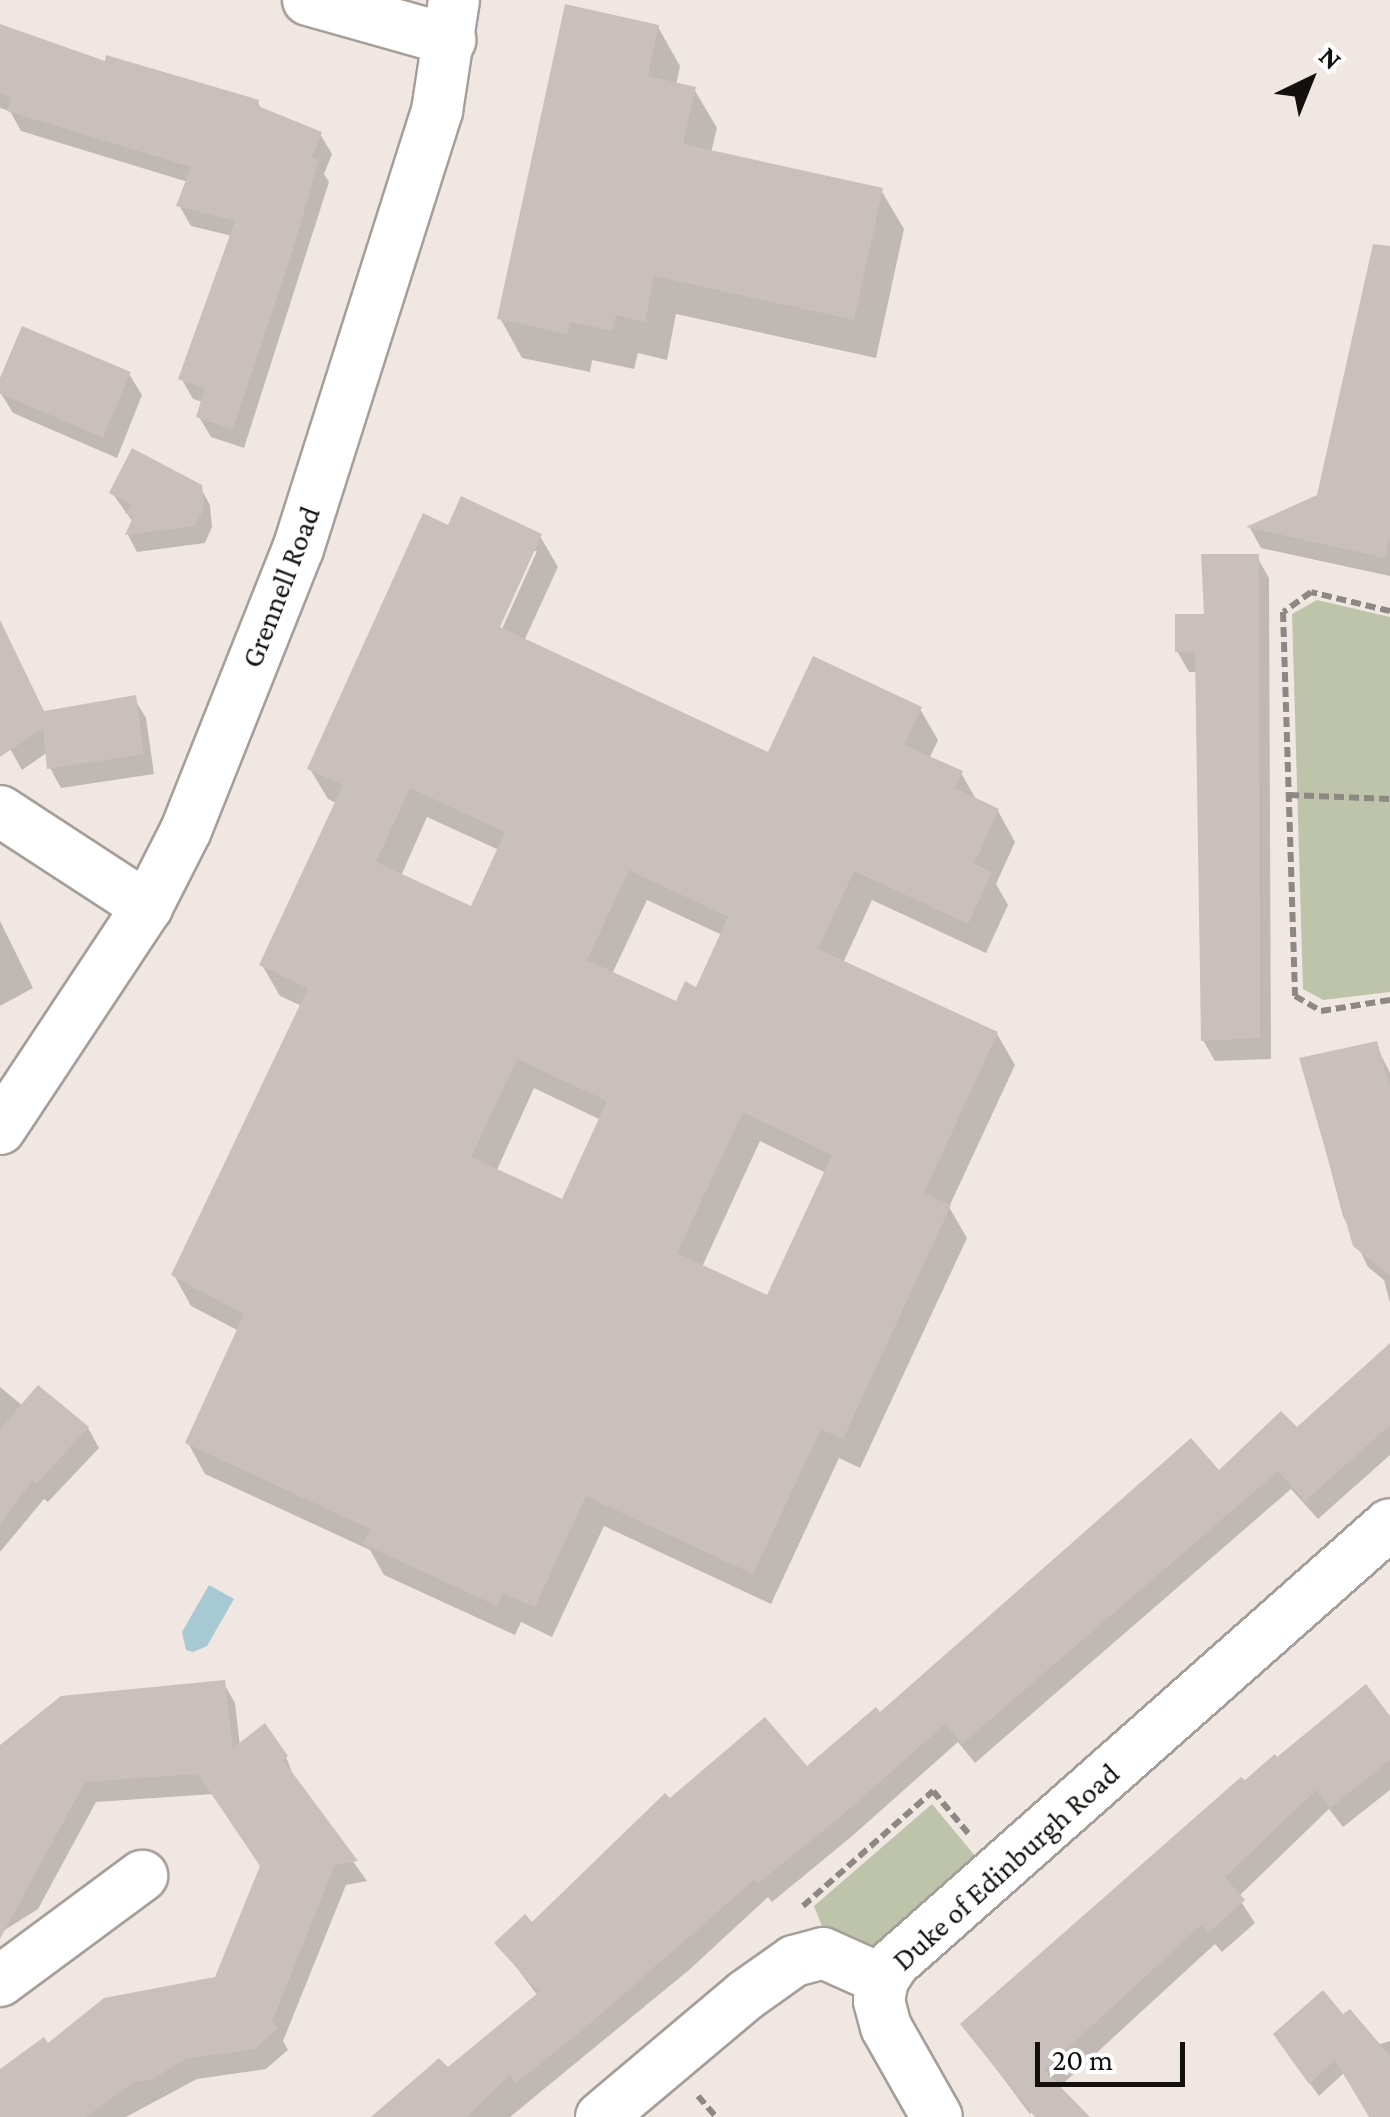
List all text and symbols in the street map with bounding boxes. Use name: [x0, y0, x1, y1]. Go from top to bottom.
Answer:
north arrow: [1260, 30, 1360, 130]
text: N: [1313, 40, 1348, 76]
street label: Grennell Road: [234, 501, 328, 673]
street label: Duke of Edinburgh Road: [885, 1756, 1127, 1978]
scale bar: [1040, 2022, 1190, 2084]
text: 20 m: [1052, 2043, 1113, 2076]

